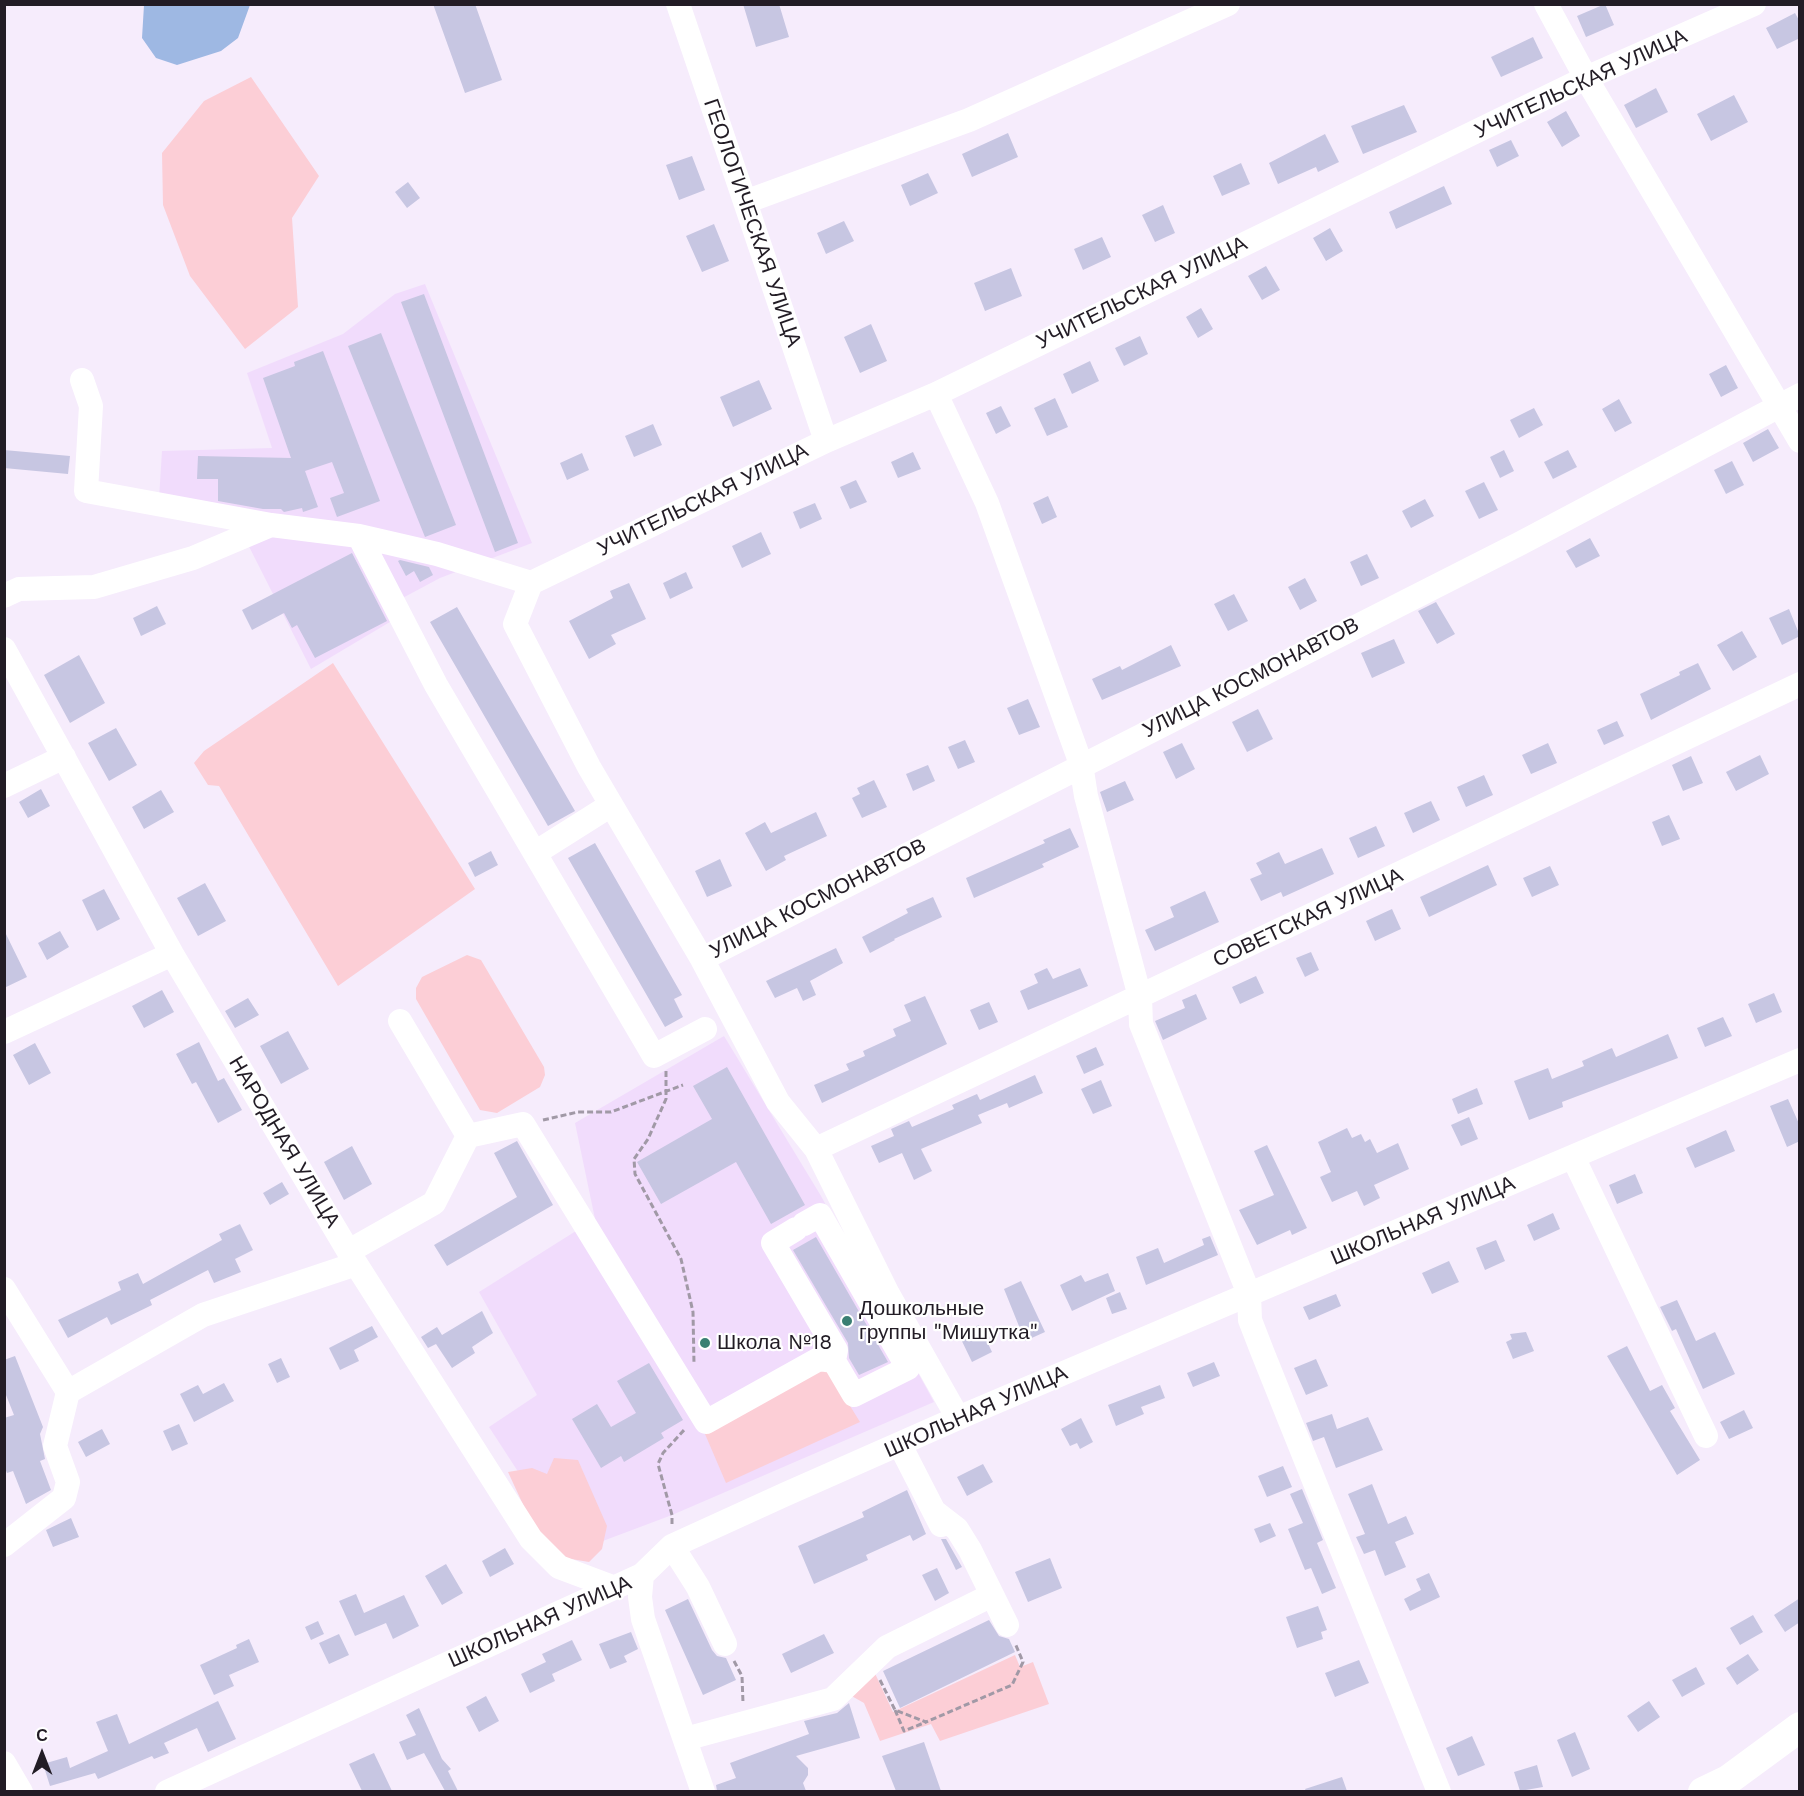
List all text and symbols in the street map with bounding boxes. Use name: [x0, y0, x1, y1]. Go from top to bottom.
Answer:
street label: УЧИТЕЛЬСКАЯ УЛИЦА: [1471, 24, 1691, 144]
street label: ГЕОЛОГИЧЕСКАЯ УЛИЦА: [698, 96, 806, 350]
street label: УЧИТЕЛЬСКАЯ УЛИЦА: [1033, 231, 1251, 355]
street label: УЧИТЕЛЬСКАЯ УЛИЦА: [594, 438, 812, 562]
street label: УЛИЦА КОСМОНАВТОВ: [1139, 612, 1363, 744]
street label: УЛИЦА КОСМОНАВТОВ: [706, 833, 930, 965]
street label: СОВЕТСКАЯ УЛИЦА: [1209, 863, 1407, 973]
street label: НАРОДНАЯ УЛИЦА: [223, 1052, 345, 1232]
street label: ШКОЛЬНАЯ УЛИЦА: [1327, 1171, 1519, 1271]
place label: Дошкольные группы "Мишутка": [859, 1296, 1038, 1346]
marker: Дошкольные группы "Мишутка": [840, 1314, 854, 1328]
place label: Школа №18: [717, 1330, 832, 1356]
marker: Школа №18: [698, 1336, 712, 1350]
street label: ШКОЛЬНАЯ УЛИЦА: [881, 1360, 1071, 1464]
street label: ШКОЛЬНАЯ УЛИЦА: [445, 1570, 635, 1674]
north arrow: [12, 1724, 72, 1784]
text: С: [36, 1726, 48, 1745]

